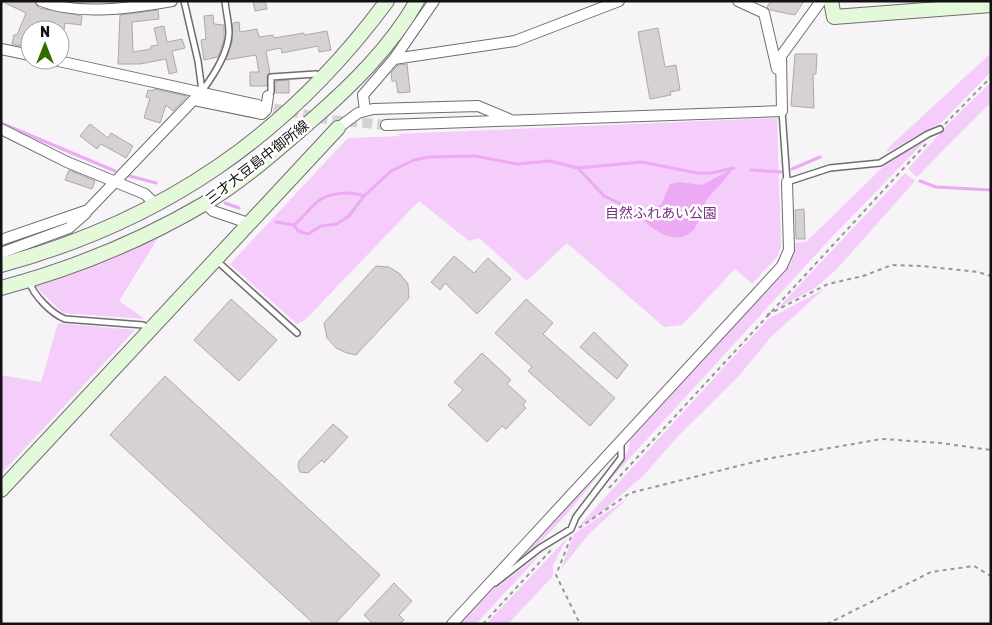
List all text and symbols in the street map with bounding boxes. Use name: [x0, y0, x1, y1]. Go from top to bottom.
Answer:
north arrow: [20, 20, 70, 70]
text: N: [40, 24, 50, 41]
street label: 三才大豆島中御所線: [202, 117, 312, 208]
park label: 自然ふれあい公園: [605, 205, 717, 222]

